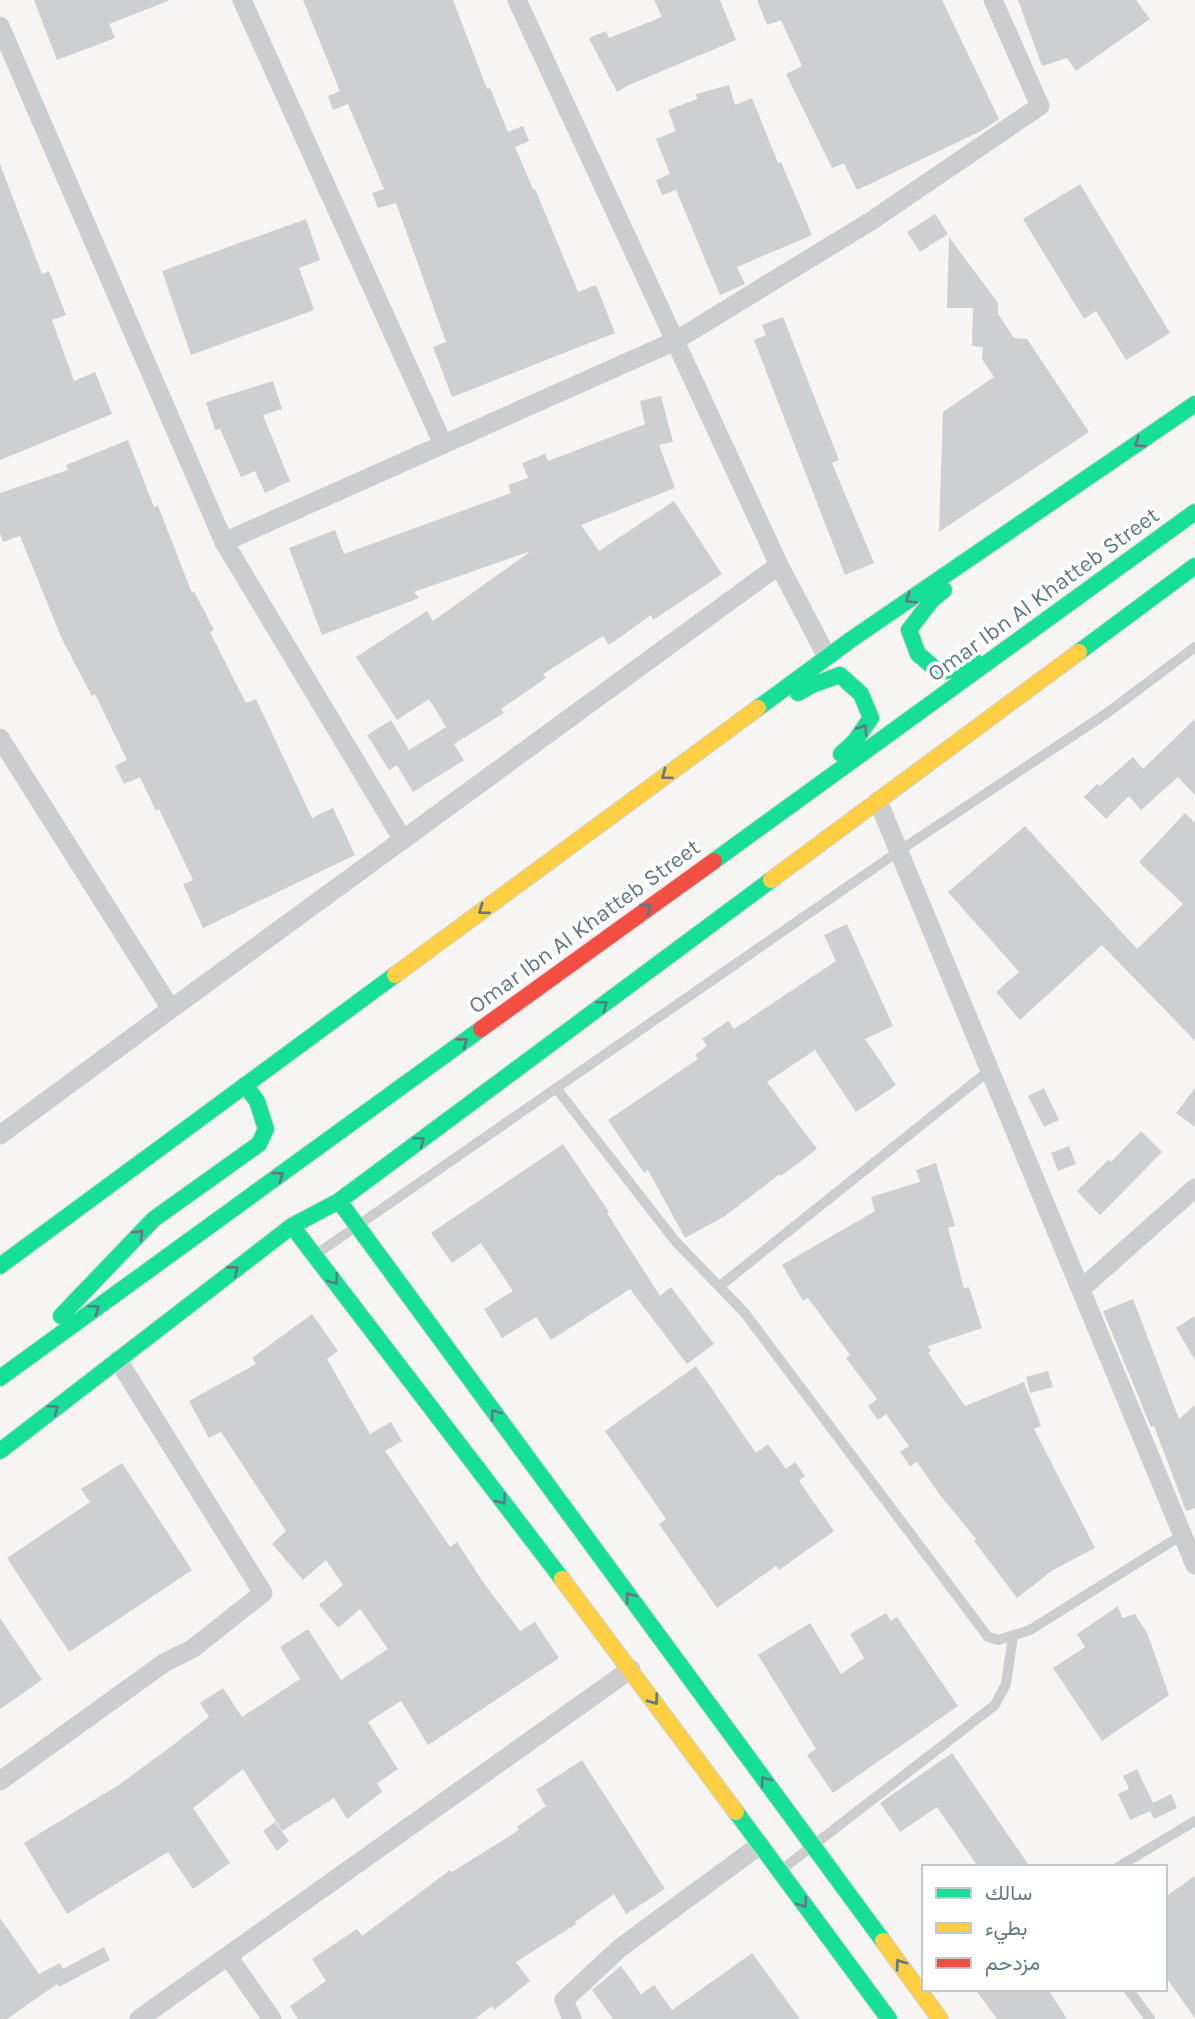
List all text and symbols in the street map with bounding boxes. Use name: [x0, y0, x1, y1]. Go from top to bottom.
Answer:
one-way arrow: [1134, 434, 1147, 447]
street label: Omar Ibn Al Khatteb Street: [922, 501, 1164, 687]
one-way arrow: [905, 591, 918, 603]
one-way arrow: [855, 724, 868, 737]
one-way arrow: [662, 767, 674, 779]
street label: Omar Ibn Al Khatteb Street: [463, 833, 705, 1019]
one-way arrow: [478, 901, 491, 914]
one-way arrow: [639, 904, 652, 917]
one-way arrow: [595, 1001, 608, 1014]
one-way arrow: [455, 1038, 468, 1050]
one-way arrow: [413, 1136, 425, 1149]
one-way arrow: [271, 1171, 284, 1184]
one-way arrow: [131, 1230, 144, 1243]
one-way arrow: [226, 1266, 239, 1279]
one-way arrow: [325, 1272, 338, 1285]
one-way arrow: [87, 1305, 100, 1317]
one-way arrow: [46, 1405, 59, 1418]
one-way arrow: [491, 1409, 504, 1422]
one-way arrow: [493, 1492, 506, 1504]
one-way arrow: [626, 1592, 638, 1605]
one-way arrow: [646, 1692, 658, 1705]
one-way arrow: [761, 1776, 773, 1789]
legend: [922, 1865, 1167, 1991]
text: سالك: [985, 1881, 1032, 1905]
one-way arrow: [795, 1895, 808, 1908]
text: بطيء: [985, 1916, 1028, 1945]
text: مزدحم: [985, 1951, 1040, 1977]
one-way arrow: [895, 1959, 908, 1972]

